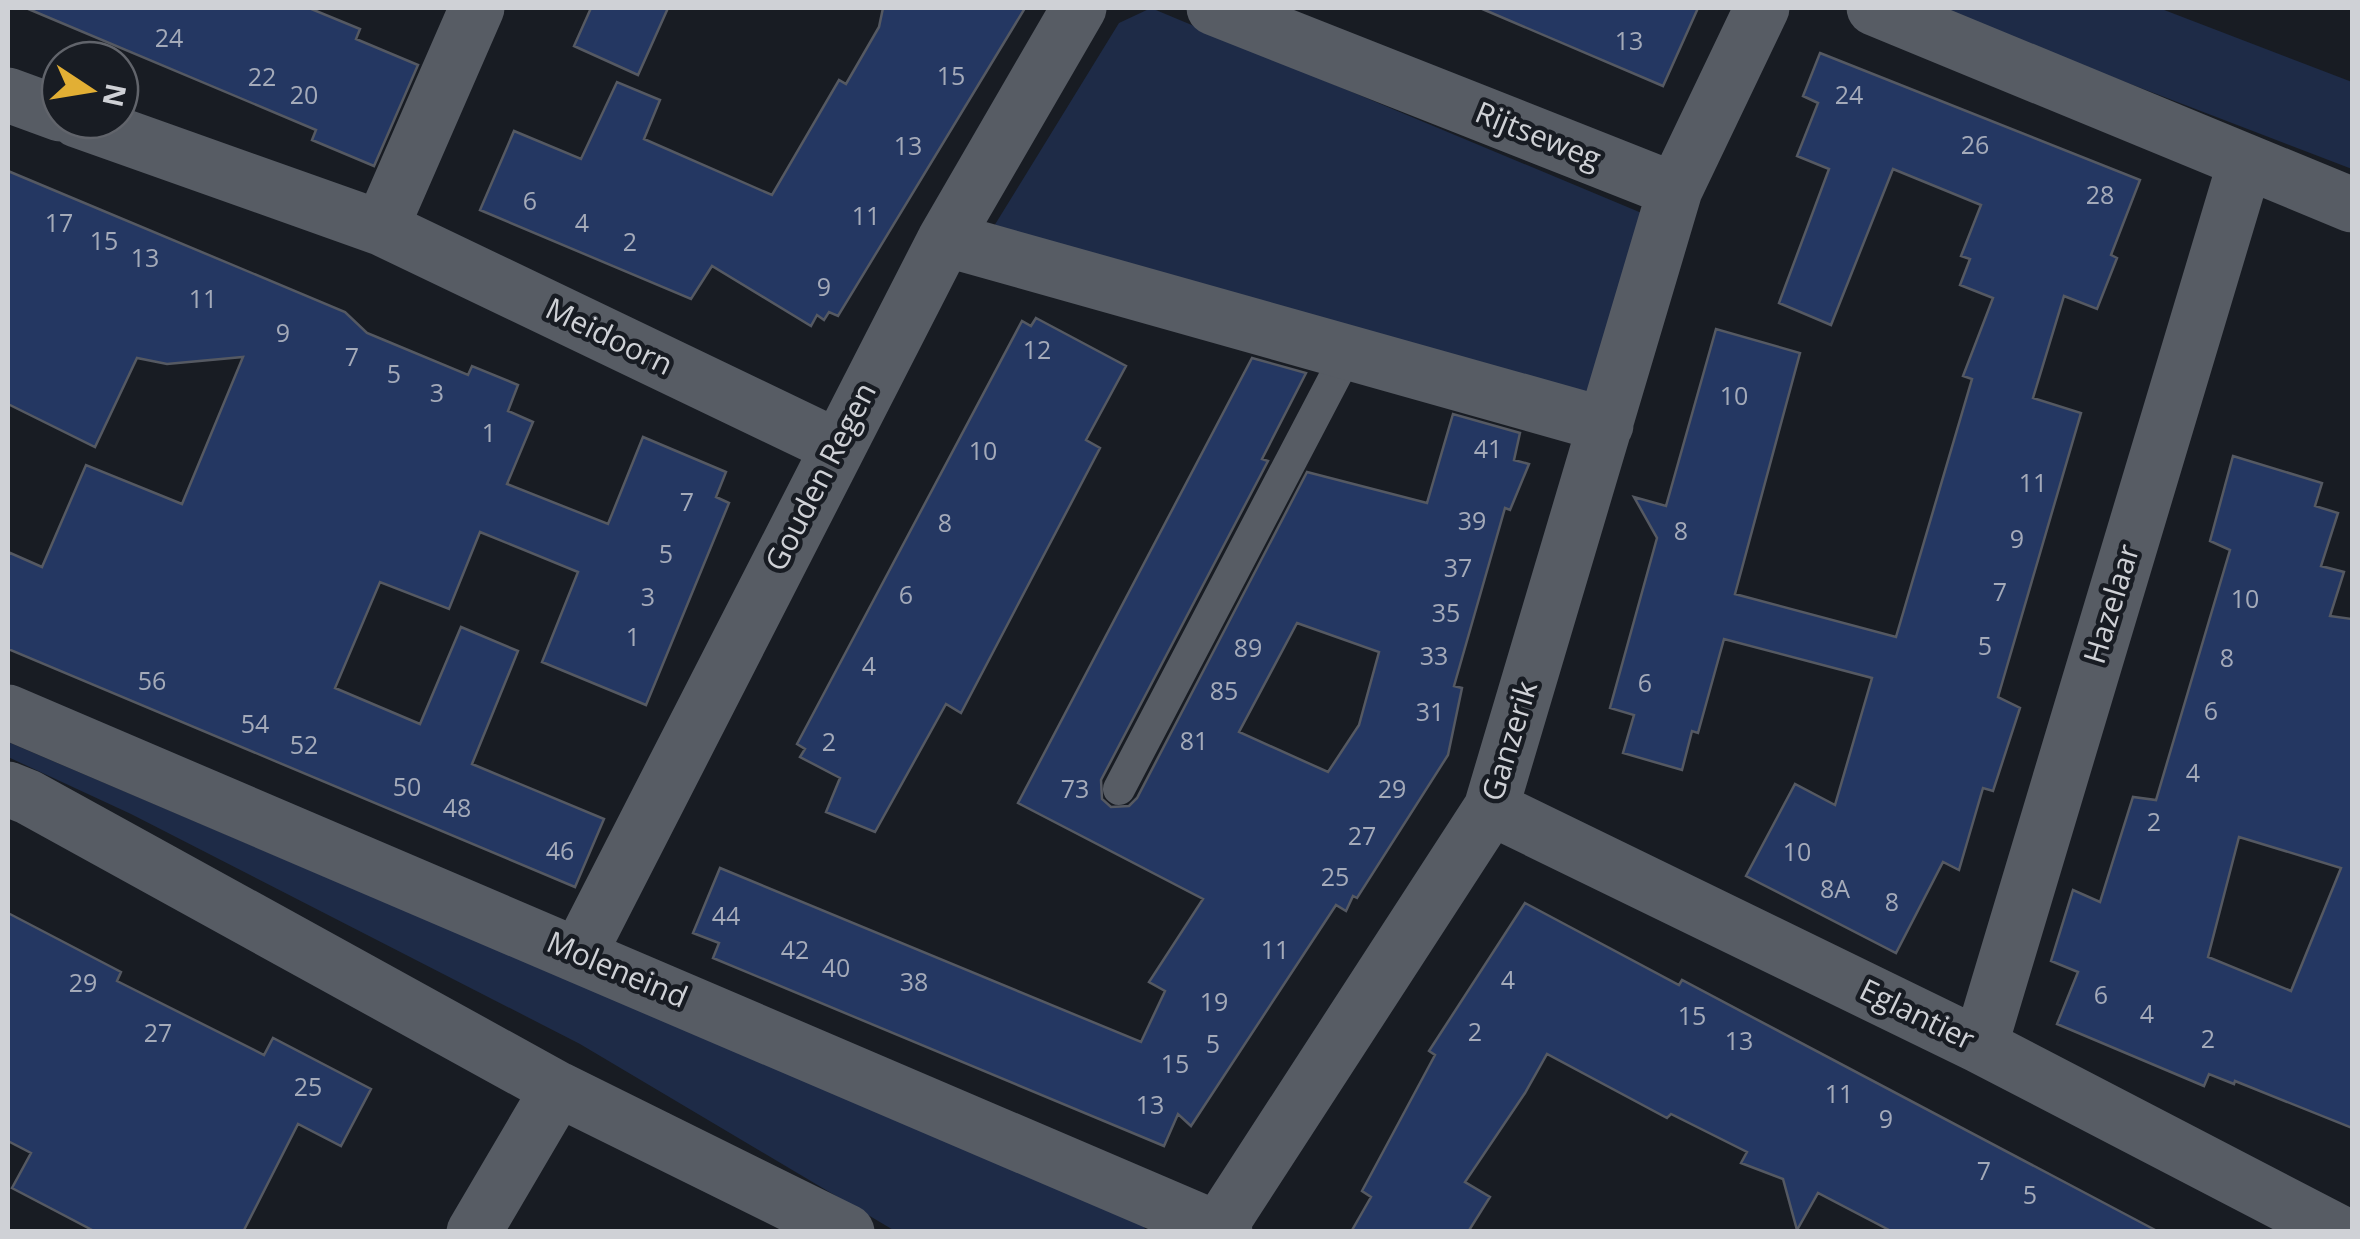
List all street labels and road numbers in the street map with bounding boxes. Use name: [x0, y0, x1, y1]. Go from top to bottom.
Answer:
street label: Rijtseweg: [1470, 91, 1607, 178]
street label: Meidoorn: [539, 287, 680, 384]
street label: Gouden Regen: [755, 375, 885, 578]
street label: Hazelaar: [2073, 539, 2148, 668]
street label: Ganzerik: [1471, 675, 1546, 806]
street label: Moleneind: [541, 921, 694, 1017]
street label: Eglantier: [1853, 968, 1982, 1059]

